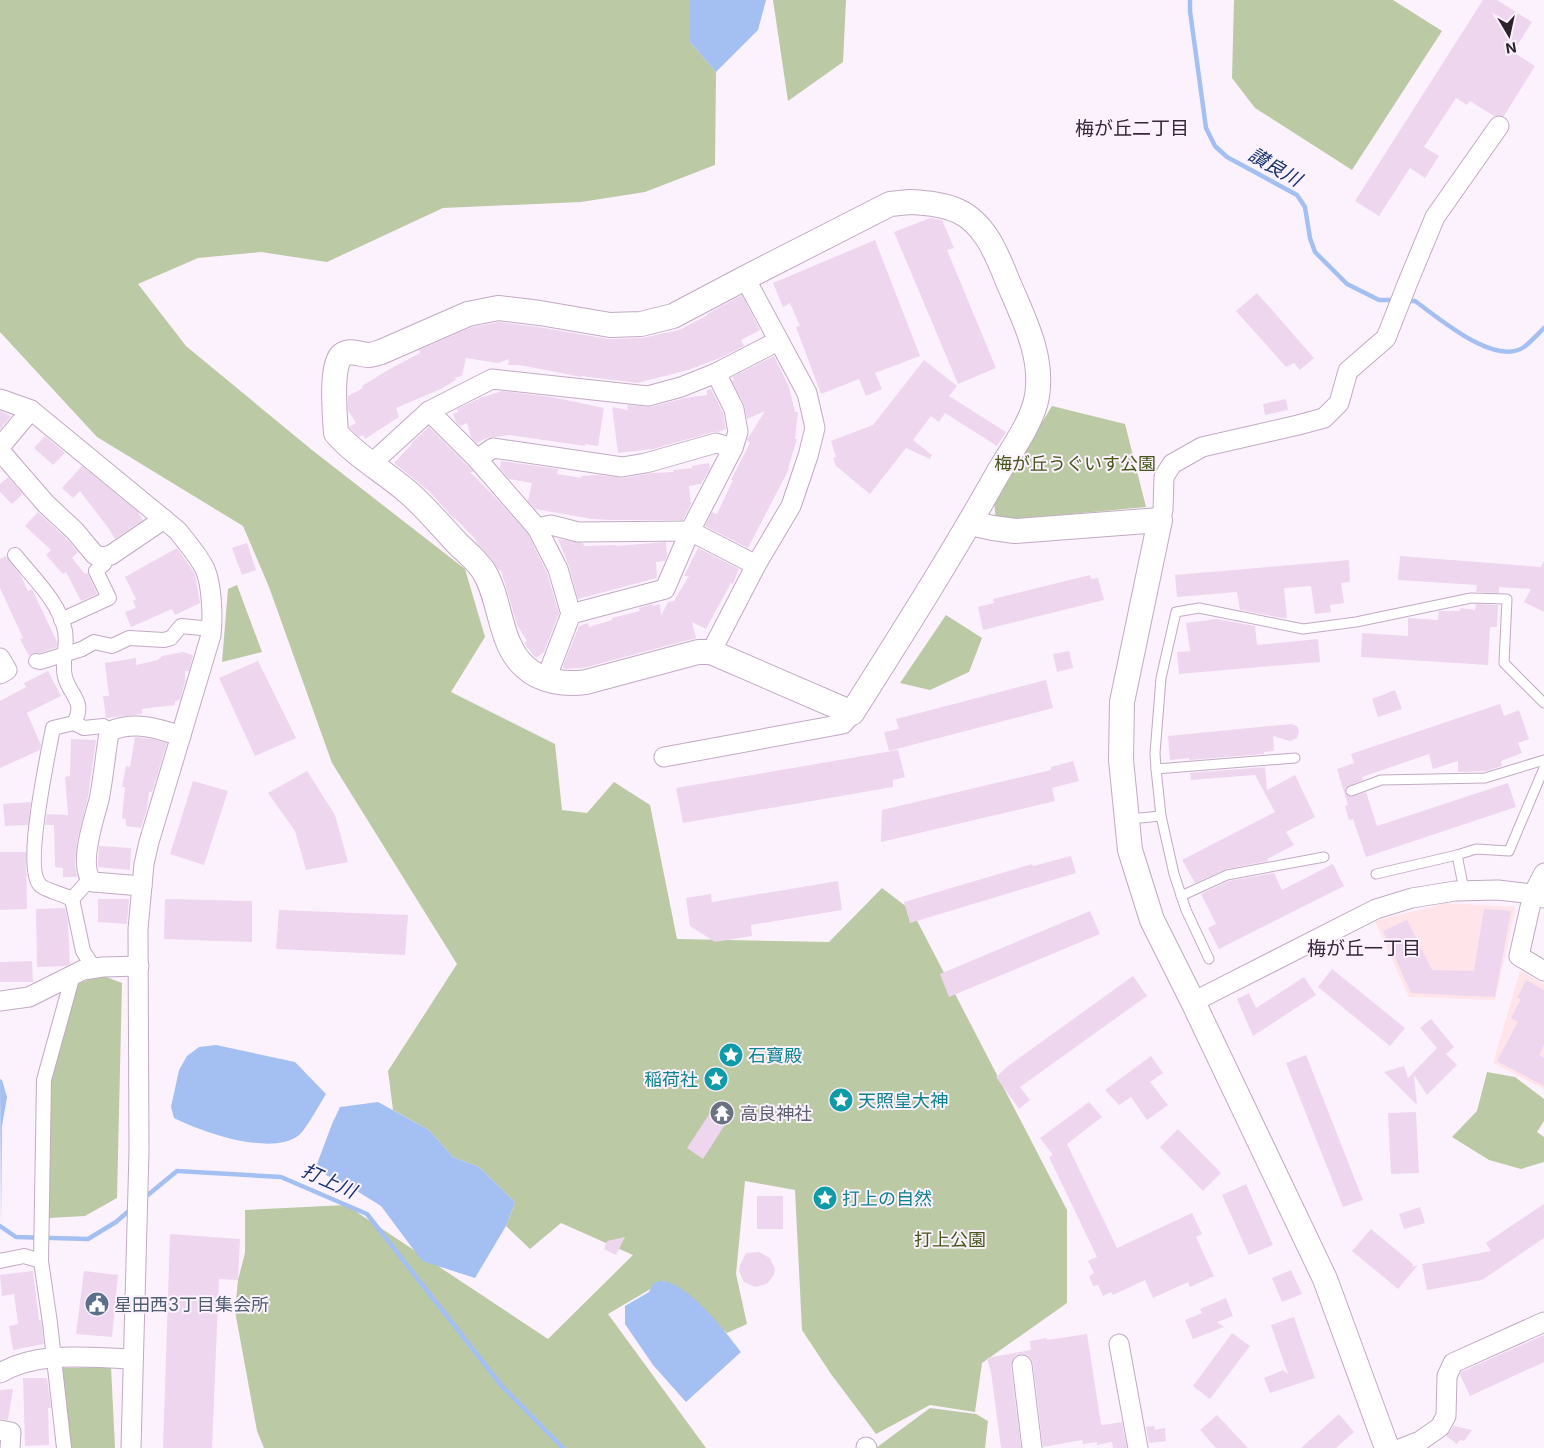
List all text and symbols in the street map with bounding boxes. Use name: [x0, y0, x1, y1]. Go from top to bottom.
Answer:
north arrow: [1484, 10, 1534, 60]
text: N: [1505, 39, 1518, 58]
district label: 梅が丘二丁目: [1075, 117, 1189, 140]
water label: 讃良川: [1245, 143, 1307, 192]
park label: 梅が丘うぐいす公園: [994, 453, 1156, 474]
district label: 梅が丘一丁目: [1307, 937, 1421, 960]
place icon: 石寶殿: [718, 1042, 744, 1068]
place label: 石寶殿: [748, 1045, 802, 1066]
place icon: 稲荷社: [703, 1066, 729, 1092]
place label: 稲荷社: [644, 1069, 698, 1090]
place icon: 天照皇大神: [828, 1087, 854, 1113]
place label: 天照皇大神: [858, 1090, 948, 1111]
temple icon: 高良神社: [709, 1100, 735, 1126]
place label: 高良神社: [740, 1103, 812, 1124]
water label: 打上川: [298, 1159, 362, 1204]
place icon: 打上の自然: [812, 1185, 838, 1211]
place label: 打上の自然: [842, 1188, 932, 1209]
park label: 打上公園: [914, 1229, 986, 1250]
public building icon: 星田西3丁目集会所: [84, 1291, 110, 1317]
place label: 星田西3丁目集会所: [114, 1294, 269, 1315]

